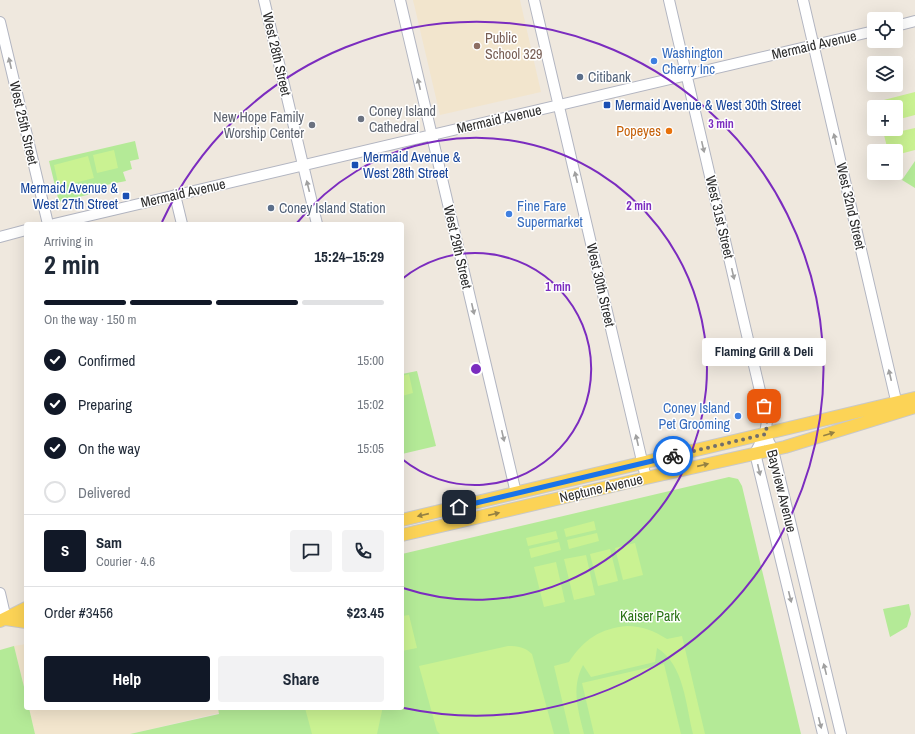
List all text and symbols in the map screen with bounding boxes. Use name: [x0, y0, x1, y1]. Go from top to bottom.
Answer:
street label: West 28th Street: [259, 10, 295, 98]
map controls: [867, 12, 903, 180]
button: locate: [867, 12, 903, 48]
street label: Mermaid Avenue: [770, 26, 858, 64]
place label: Public School 329: [485, 29, 542, 63]
marker: Public School 329: [472, 41, 482, 51]
place label: Washington Cherry Inc: [662, 44, 723, 78]
marker: Washington Cherry Inc: [649, 56, 659, 66]
button: layers: [867, 56, 903, 92]
one-way arrow: [6, 57, 12, 70]
place label: Citibank: [588, 68, 631, 86]
marker: Citibank: [575, 72, 585, 82]
one-way arrow: [415, 78, 421, 90]
street label: West 25th Street: [6, 79, 42, 167]
place label: Mermaid Avenue & West 30th Street: [615, 96, 801, 114]
street label: Mermaid Avenue: [455, 100, 543, 138]
marker: Mermaid Avenue & West 30th Street: [602, 100, 612, 110]
button: +: [867, 100, 903, 136]
place label: Coney Island Cathedral: [369, 102, 436, 136]
place label: New Hope Family Worship Center: [213, 108, 304, 142]
marker: Coney Island Cathedral: [356, 114, 366, 124]
text: 3 min: [708, 116, 734, 132]
marker: New Hope Family Worship Center: [307, 120, 317, 130]
place label: Popeyes: [616, 122, 661, 140]
marker: Popeyes: [664, 126, 674, 136]
one-way arrow: [832, 133, 838, 145]
one-way arrow: [701, 141, 707, 153]
button: −: [867, 144, 903, 180]
place label: Mermaid Avenue & West 28th Street: [363, 148, 461, 182]
marker: Mermaid Avenue & West 28th Street: [350, 160, 360, 170]
street label: West 32nd Street: [832, 161, 870, 251]
one-way arrow: [572, 170, 578, 183]
street label: Mermaid Avenue: [139, 174, 227, 212]
street label: West 31st Street: [702, 174, 738, 260]
place label: Mermaid Avenue & West 27th Street: [21, 179, 118, 213]
one-way arrow: [305, 180, 311, 192]
marker: Mermaid Avenue & West 27th Street: [121, 191, 131, 201]
place label: Fine Fare Supermarket: [517, 197, 583, 231]
text: 2 min: [626, 198, 652, 214]
place label: Coney Island Station: [279, 199, 386, 217]
marker: Coney Island Station: [266, 203, 276, 213]
street label: West 29th Street: [440, 203, 476, 291]
marker: Fine Fare Supermarket: [504, 209, 514, 219]
text: Arriving in: [44, 233, 93, 250]
street label: West 30th Street: [583, 241, 619, 329]
text: 15:24–15:29: [314, 246, 384, 267]
text: 2 min: [44, 247, 100, 282]
one-way arrow: [730, 267, 736, 280]
text: 1 min: [545, 279, 571, 295]
one-way arrow: [470, 304, 476, 316]
text: On the way · 150 m: [44, 311, 136, 328]
callout: Flaming Grill & Deli: [702, 338, 826, 366]
text: Flaming Grill & Deli: [715, 343, 813, 360]
icon: check: [44, 349, 66, 371]
text: Confirmed: [78, 350, 135, 371]
text: 15:00: [357, 352, 384, 369]
centre of rings: [469, 362, 483, 376]
one-way arrow: [887, 368, 893, 381]
pin: [747, 389, 781, 423]
icon: check: [44, 393, 66, 415]
text: Preparing: [78, 394, 132, 415]
icon: bag: [753, 395, 775, 417]
text: 15:02: [357, 396, 384, 413]
place label: Coney Island Pet Grooming: [659, 399, 731, 433]
marker: Coney Island Pet Grooming: [733, 411, 743, 421]
one-way arrow: [500, 430, 506, 442]
one-way arrow: [823, 431, 835, 437]
one-way arrow: [634, 433, 640, 446]
courier: [653, 436, 693, 476]
icon: check: [44, 437, 66, 459]
text: On the way: [78, 438, 140, 459]
text: 15:05: [357, 440, 384, 457]
icon: bike: [662, 445, 684, 467]
street label: Bayview Avenue: [763, 448, 801, 534]
one-way arrow: [697, 461, 709, 467]
one-way arrow: [757, 464, 763, 477]
street label: Neptune Avenue: [558, 470, 644, 506]
text: Delivered: [78, 482, 131, 503]
pin: [442, 490, 476, 524]
icon: home: [448, 496, 470, 518]
one-way arrow: [488, 510, 501, 516]
one-way arrow: [417, 513, 429, 519]
button: chat: [290, 530, 332, 572]
button: phone: [342, 530, 384, 572]
text: Sam: [96, 532, 122, 553]
text: S: [61, 540, 69, 561]
text: Courier · 4.6: [96, 553, 155, 570]
one-way arrow: [787, 591, 793, 603]
text: Order #3456: [44, 602, 113, 623]
text: $23.45: [346, 602, 384, 623]
park label: Kaiser Park: [620, 607, 680, 625]
button: Help: [44, 656, 210, 702]
button: Share: [218, 656, 384, 702]
one-way arrow: [822, 663, 828, 675]
one-way arrow: [818, 717, 824, 729]

